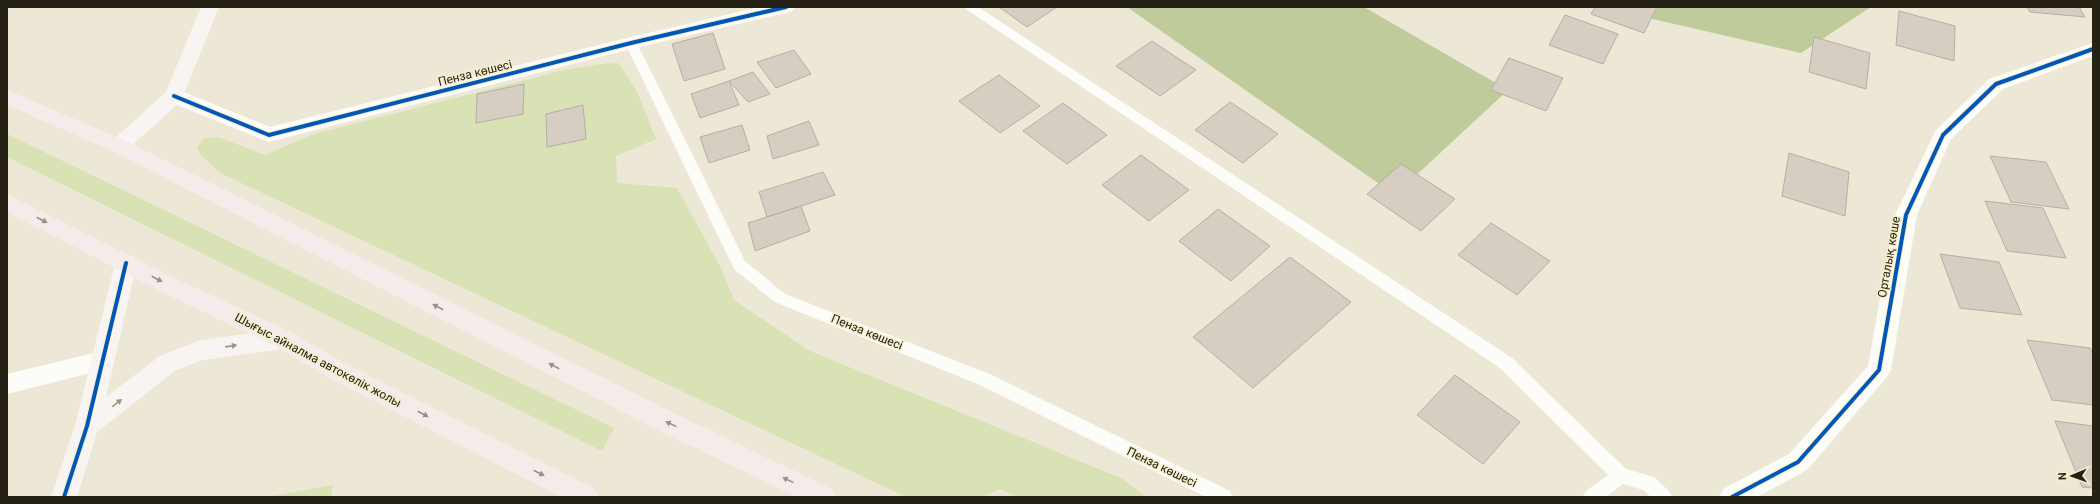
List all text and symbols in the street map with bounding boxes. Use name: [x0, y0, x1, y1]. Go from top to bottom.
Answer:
street label: Пенза көшесі: [436, 57, 514, 89]
street label: Орталық көше: [1875, 215, 1903, 299]
one-way arrow: [36, 217, 48, 223]
one-way arrow: [152, 276, 163, 282]
one-way arrow: [432, 304, 444, 310]
street label: Шығыс айналма автокөлік жолы: [232, 310, 404, 410]
street label: Пенза көшесі: [829, 311, 905, 353]
one-way arrow: [225, 343, 237, 349]
one-way arrow: [549, 362, 560, 369]
one-way arrow: [112, 398, 123, 407]
one-way arrow: [417, 411, 429, 418]
one-way arrow: [665, 421, 676, 427]
street label: Пенза көшесі: [1125, 444, 1199, 490]
north arrow: [2052, 456, 2092, 496]
one-way arrow: [533, 470, 545, 476]
text: N: [2056, 472, 2069, 480]
one-way arrow: [782, 477, 793, 483]

